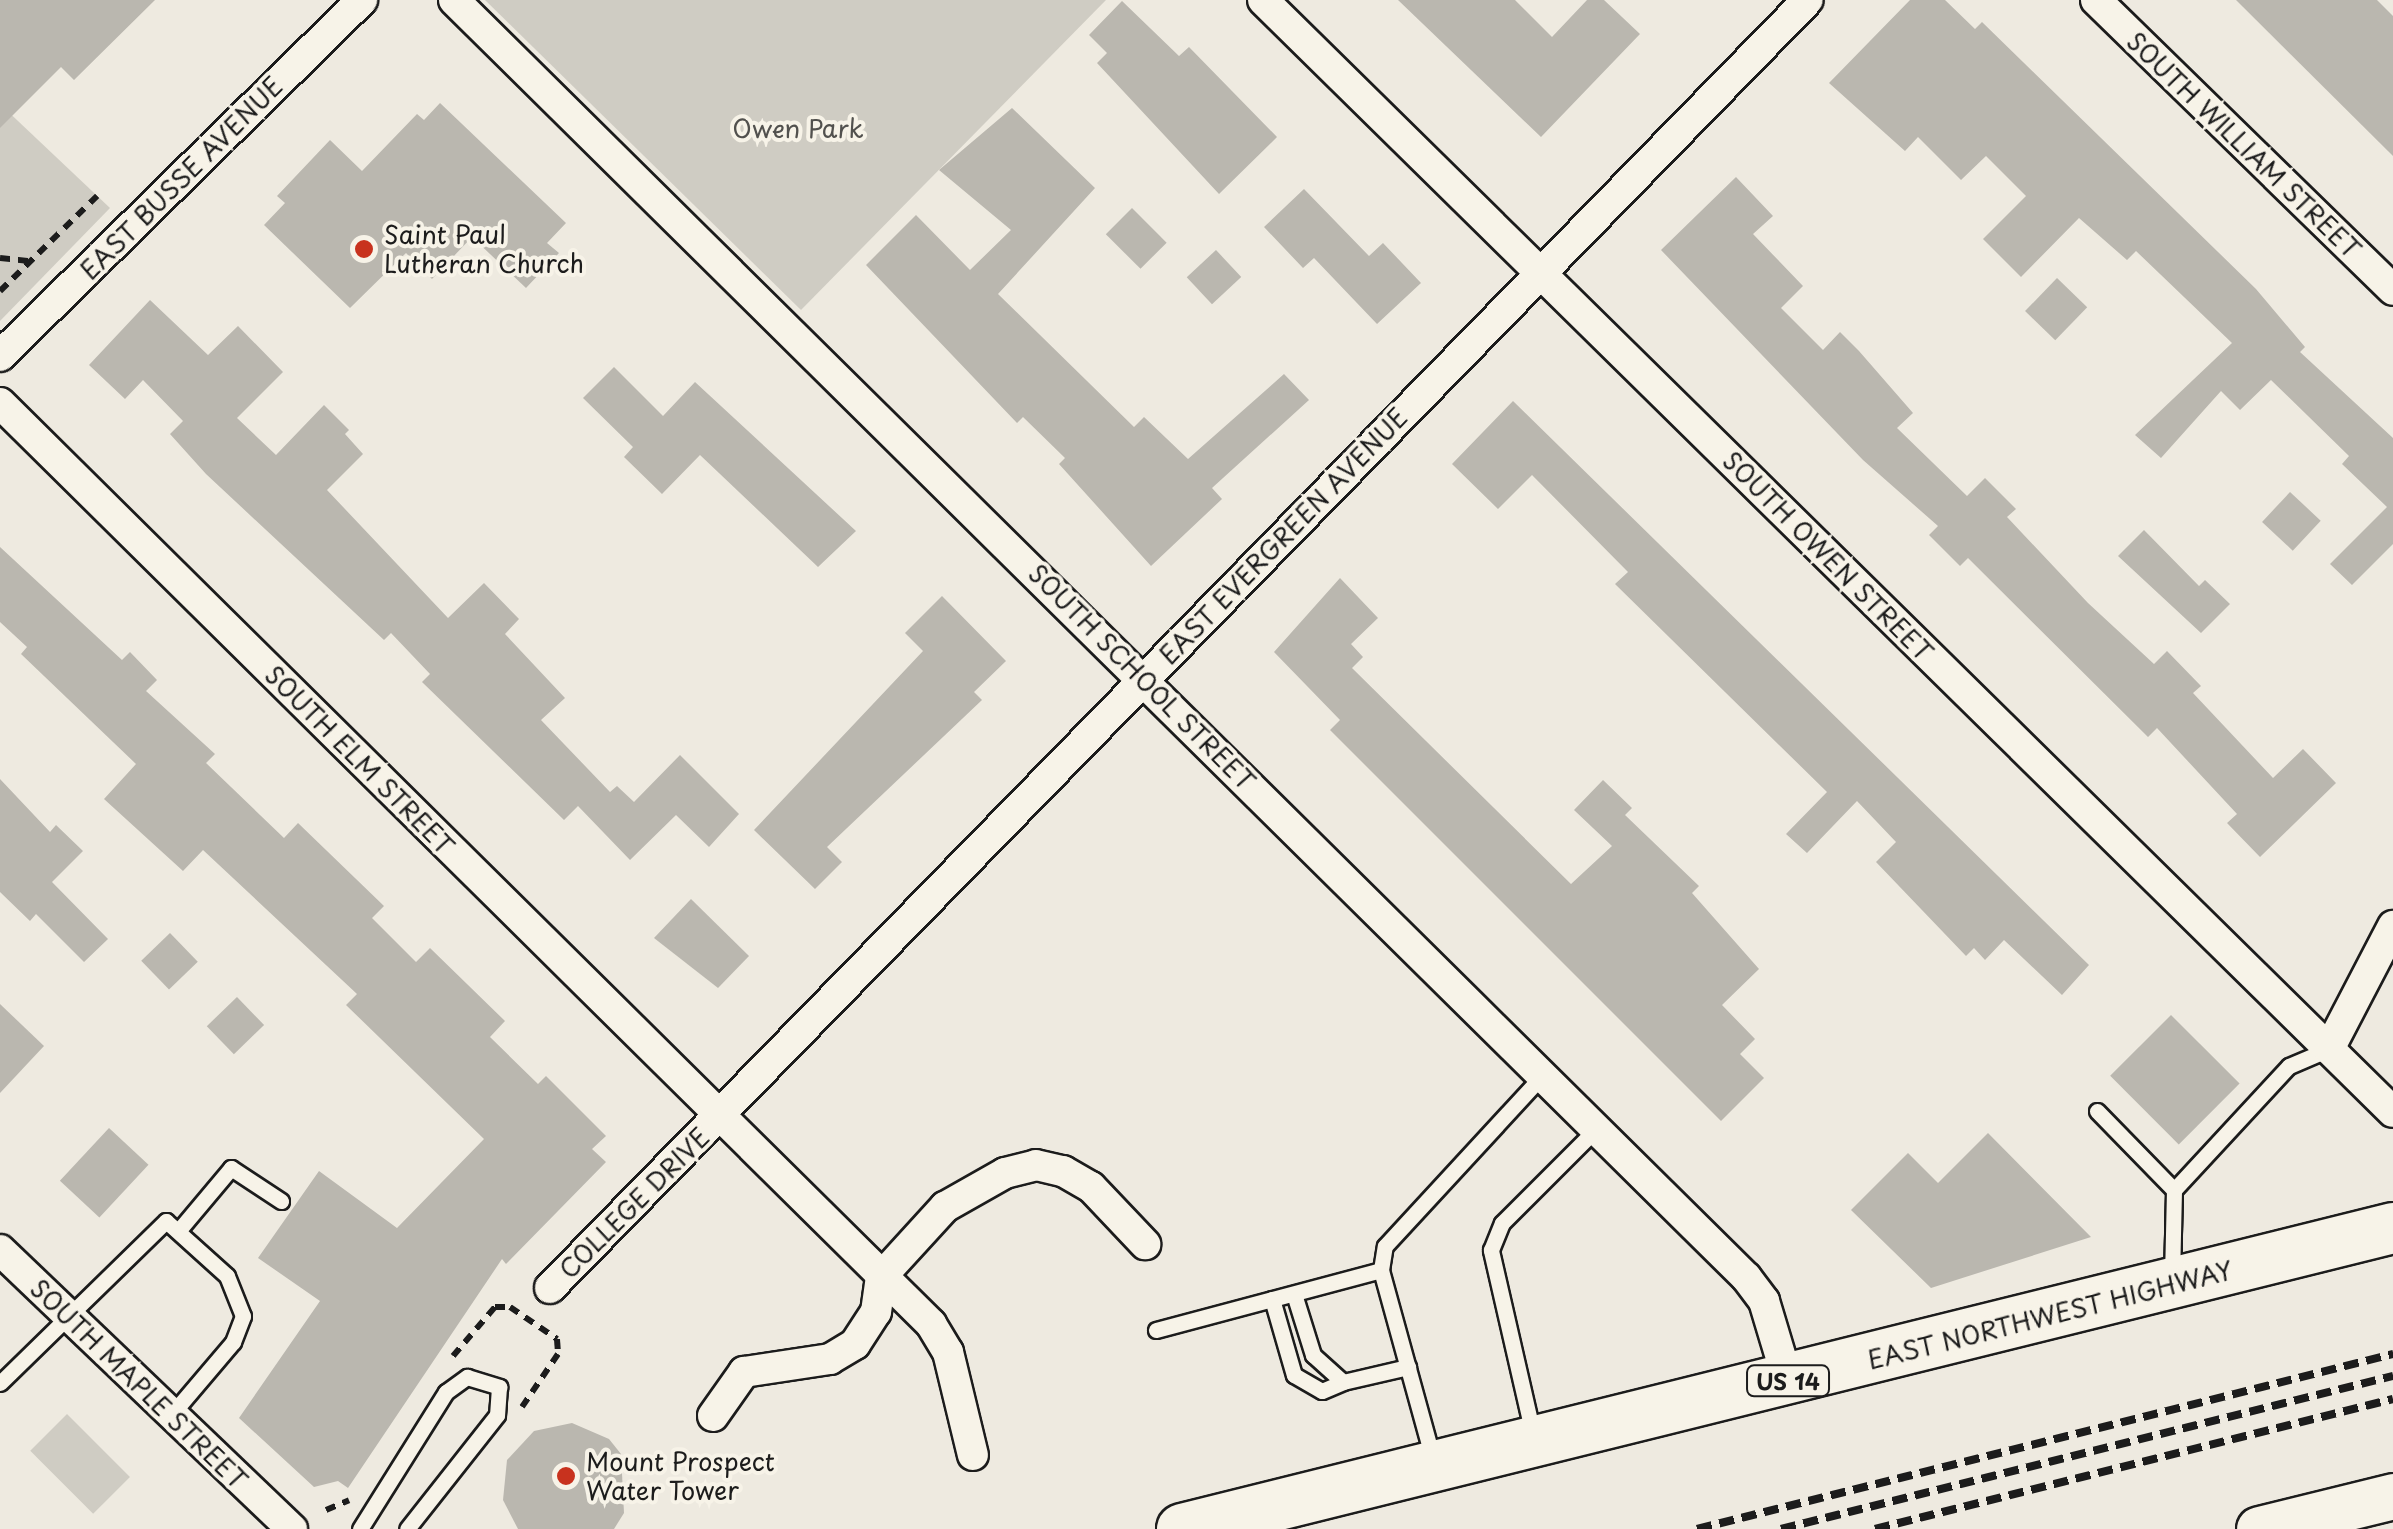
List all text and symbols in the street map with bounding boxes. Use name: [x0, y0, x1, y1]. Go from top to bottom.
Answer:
street label: SOUTH WILLIAM STREET: [2120, 24, 2368, 266]
street label: EAST BUSSE AVENUE: [75, 72, 287, 284]
park label: Owen Park: [733, 113, 863, 143]
place label: Saint Paul Lutheran Church: [384, 220, 584, 279]
marker: Saint Paul Lutheran Church: [353, 238, 375, 260]
street label: EAST EVERGREEN AVENUE: [1153, 403, 1413, 669]
street label: SOUTH OWEN STREET: [1717, 445, 1939, 667]
street label: SOUTH SCHOOL STREET: [1020, 555, 1264, 799]
street label: SOUTH ELM STREET: [258, 658, 462, 862]
street label: COLLEGE DRIVE: [552, 1121, 716, 1285]
street label: EAST NORTHWEST HIGHWAY: [1864, 1255, 2236, 1375]
street label: SOUTH MAPLE STREET: [23, 1271, 255, 1497]
road number: US 14: [1746, 1364, 1830, 1398]
place label: Mount Prospect Water Tower: [586, 1447, 774, 1506]
marker: Mount Prospect Water Tower: [555, 1465, 577, 1487]

